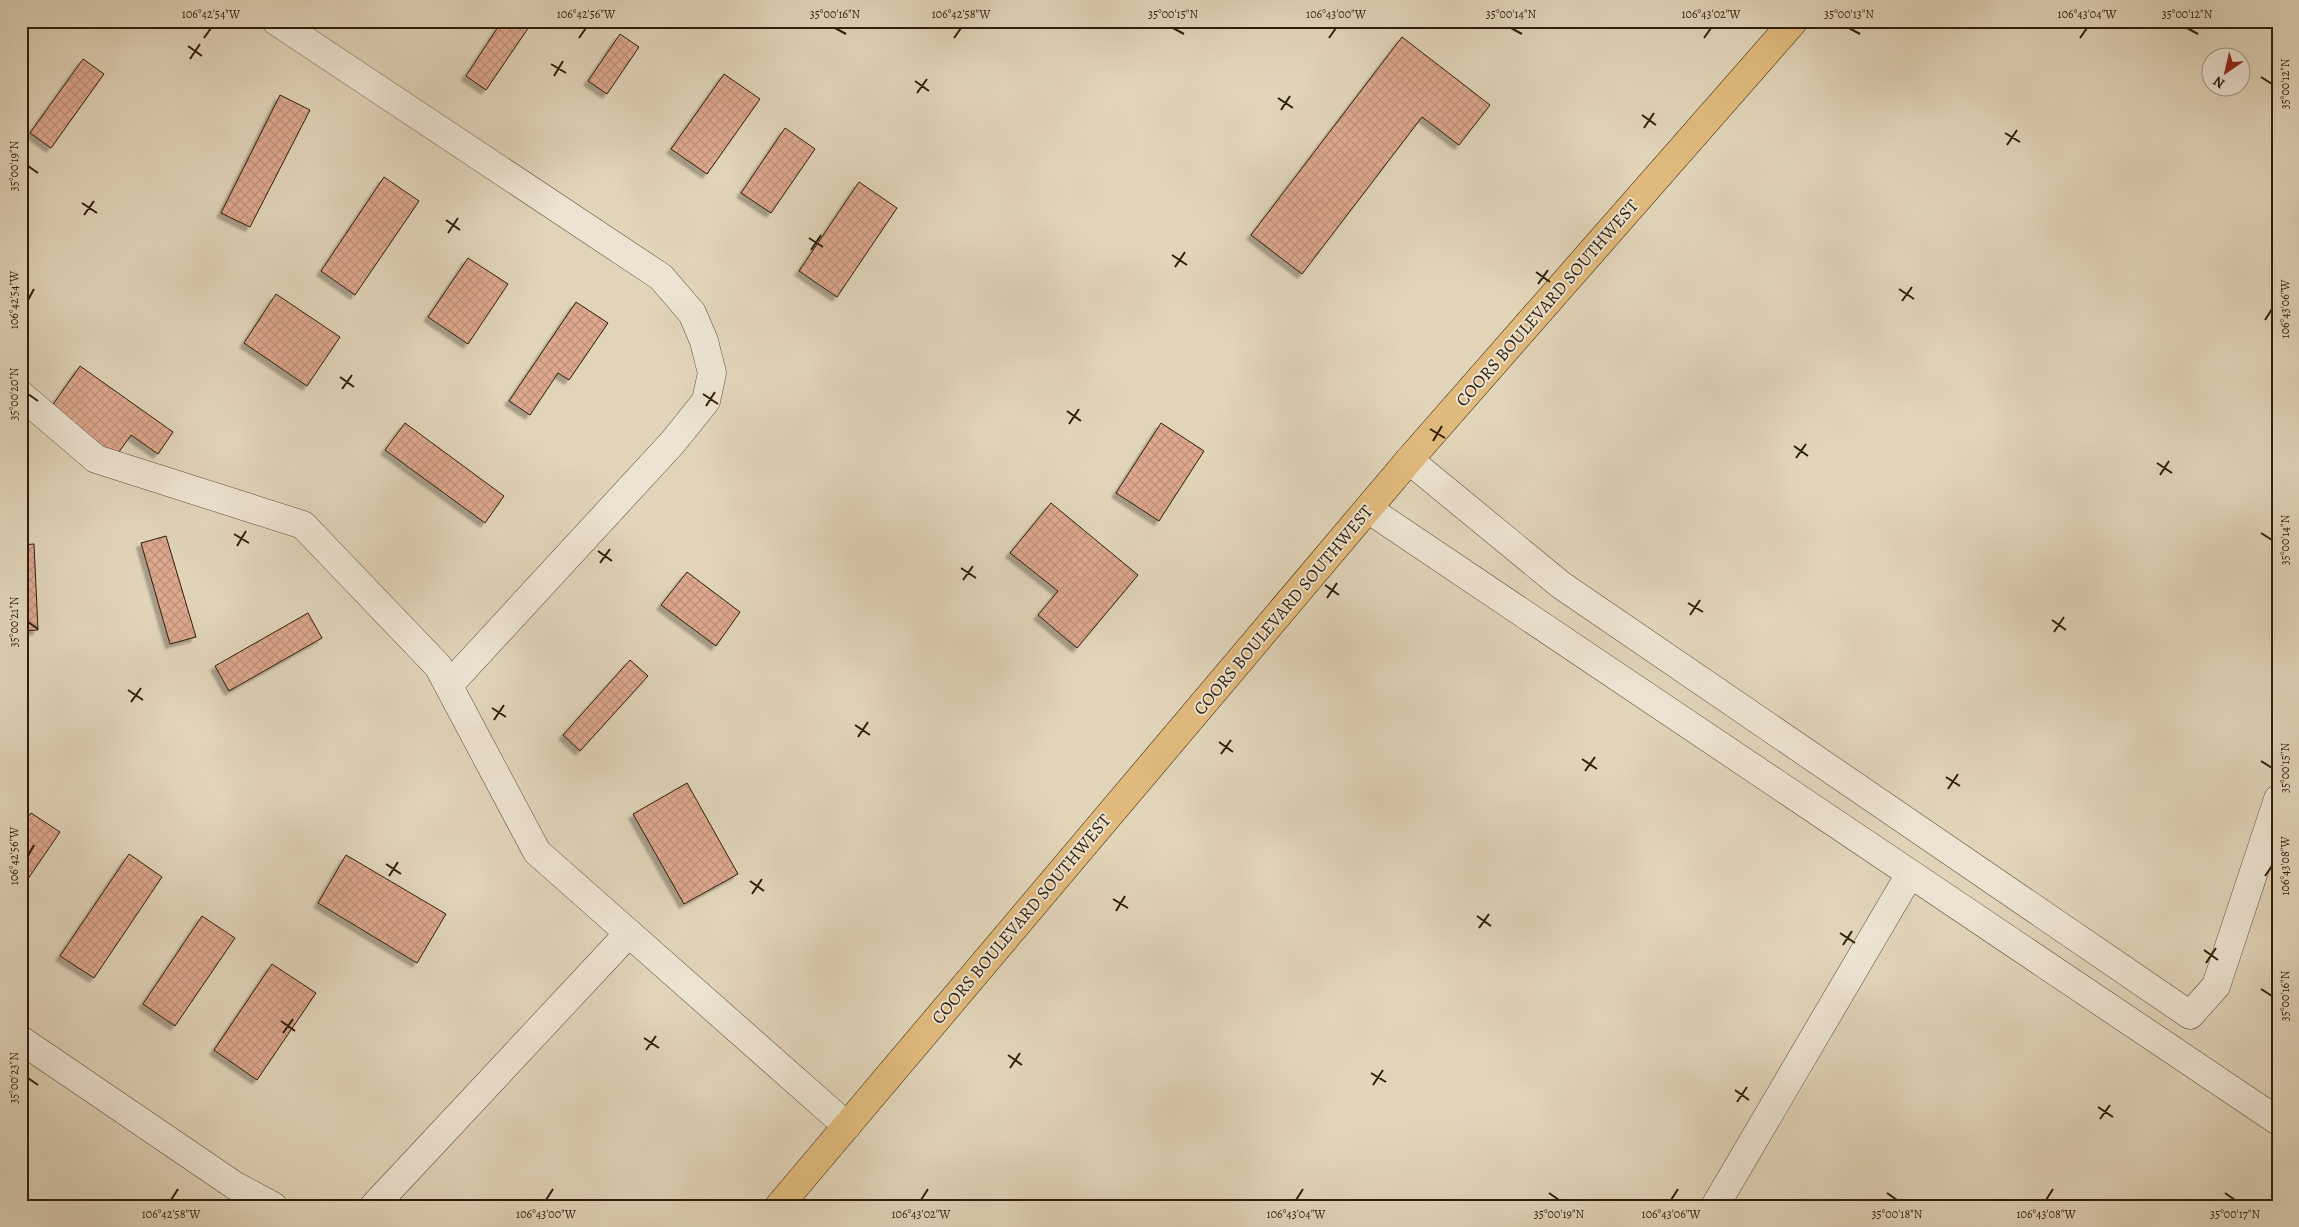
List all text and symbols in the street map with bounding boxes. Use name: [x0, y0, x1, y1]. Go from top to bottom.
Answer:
text: 106°42'54"W: [182, 6, 241, 22]
text: 106°42'56"W: [557, 6, 616, 22]
text: 35°00'16"N: [810, 6, 861, 22]
text: 106°42'58"W: [932, 6, 991, 22]
text: 35°00'15"N: [1148, 6, 1198, 22]
text: 106°43'00"W: [1306, 6, 1367, 22]
text: 35°00'14"N: [1486, 6, 1537, 22]
text: 106°43'02"W: [1681, 6, 1741, 22]
text: 35°00'13"N: [1824, 6, 1874, 22]
text: 106°43'04"W: [2058, 6, 2117, 22]
text: 35°00'12"N: [2162, 6, 2213, 22]
north arrow: [2202, 48, 2252, 98]
text: 35°00'12"N: [2277, 58, 2293, 109]
text: N: [2209, 72, 2229, 93]
text: 35°00'19"N: [6, 140, 22, 191]
street label: COORS BOULEVARD SOUTHWEST: [1450, 194, 1644, 412]
text: 106°42'54"W: [6, 270, 22, 329]
text: 106°43'06"W: [2277, 279, 2293, 338]
text: 35°00'20"N: [6, 367, 22, 420]
street label: COORS BOULEVARD SOUTHWEST: [1188, 500, 1378, 720]
text: 35°00'14"N: [2277, 514, 2293, 565]
text: 35°00'21"N: [6, 596, 22, 647]
text: 35°00'15"N: [2277, 743, 2293, 793]
street label: COORS BOULEVARD SOUTHWEST: [926, 809, 1116, 1029]
text: 106°42'56"W: [6, 826, 22, 885]
text: 106°43'08"W: [2277, 836, 2293, 896]
text: 35°00'16"N: [2277, 970, 2293, 1021]
text: 35°00'23"N: [6, 1052, 22, 1104]
text: 106°42'58"W: [142, 1206, 201, 1222]
text: 106°43'00"W: [516, 1206, 577, 1222]
text: 106°43'02"W: [891, 1206, 951, 1222]
text: 106°43'04"W: [1267, 1206, 1326, 1222]
text: 35°00'19"N: [1534, 1206, 1585, 1222]
text: 106°43'06"W: [1642, 1206, 1701, 1222]
text: 35°00'18"N: [1872, 1206, 1923, 1222]
text: 106°43'08"W: [2016, 1206, 2076, 1222]
text: 35°00'17"N: [2210, 1206, 2260, 1222]

